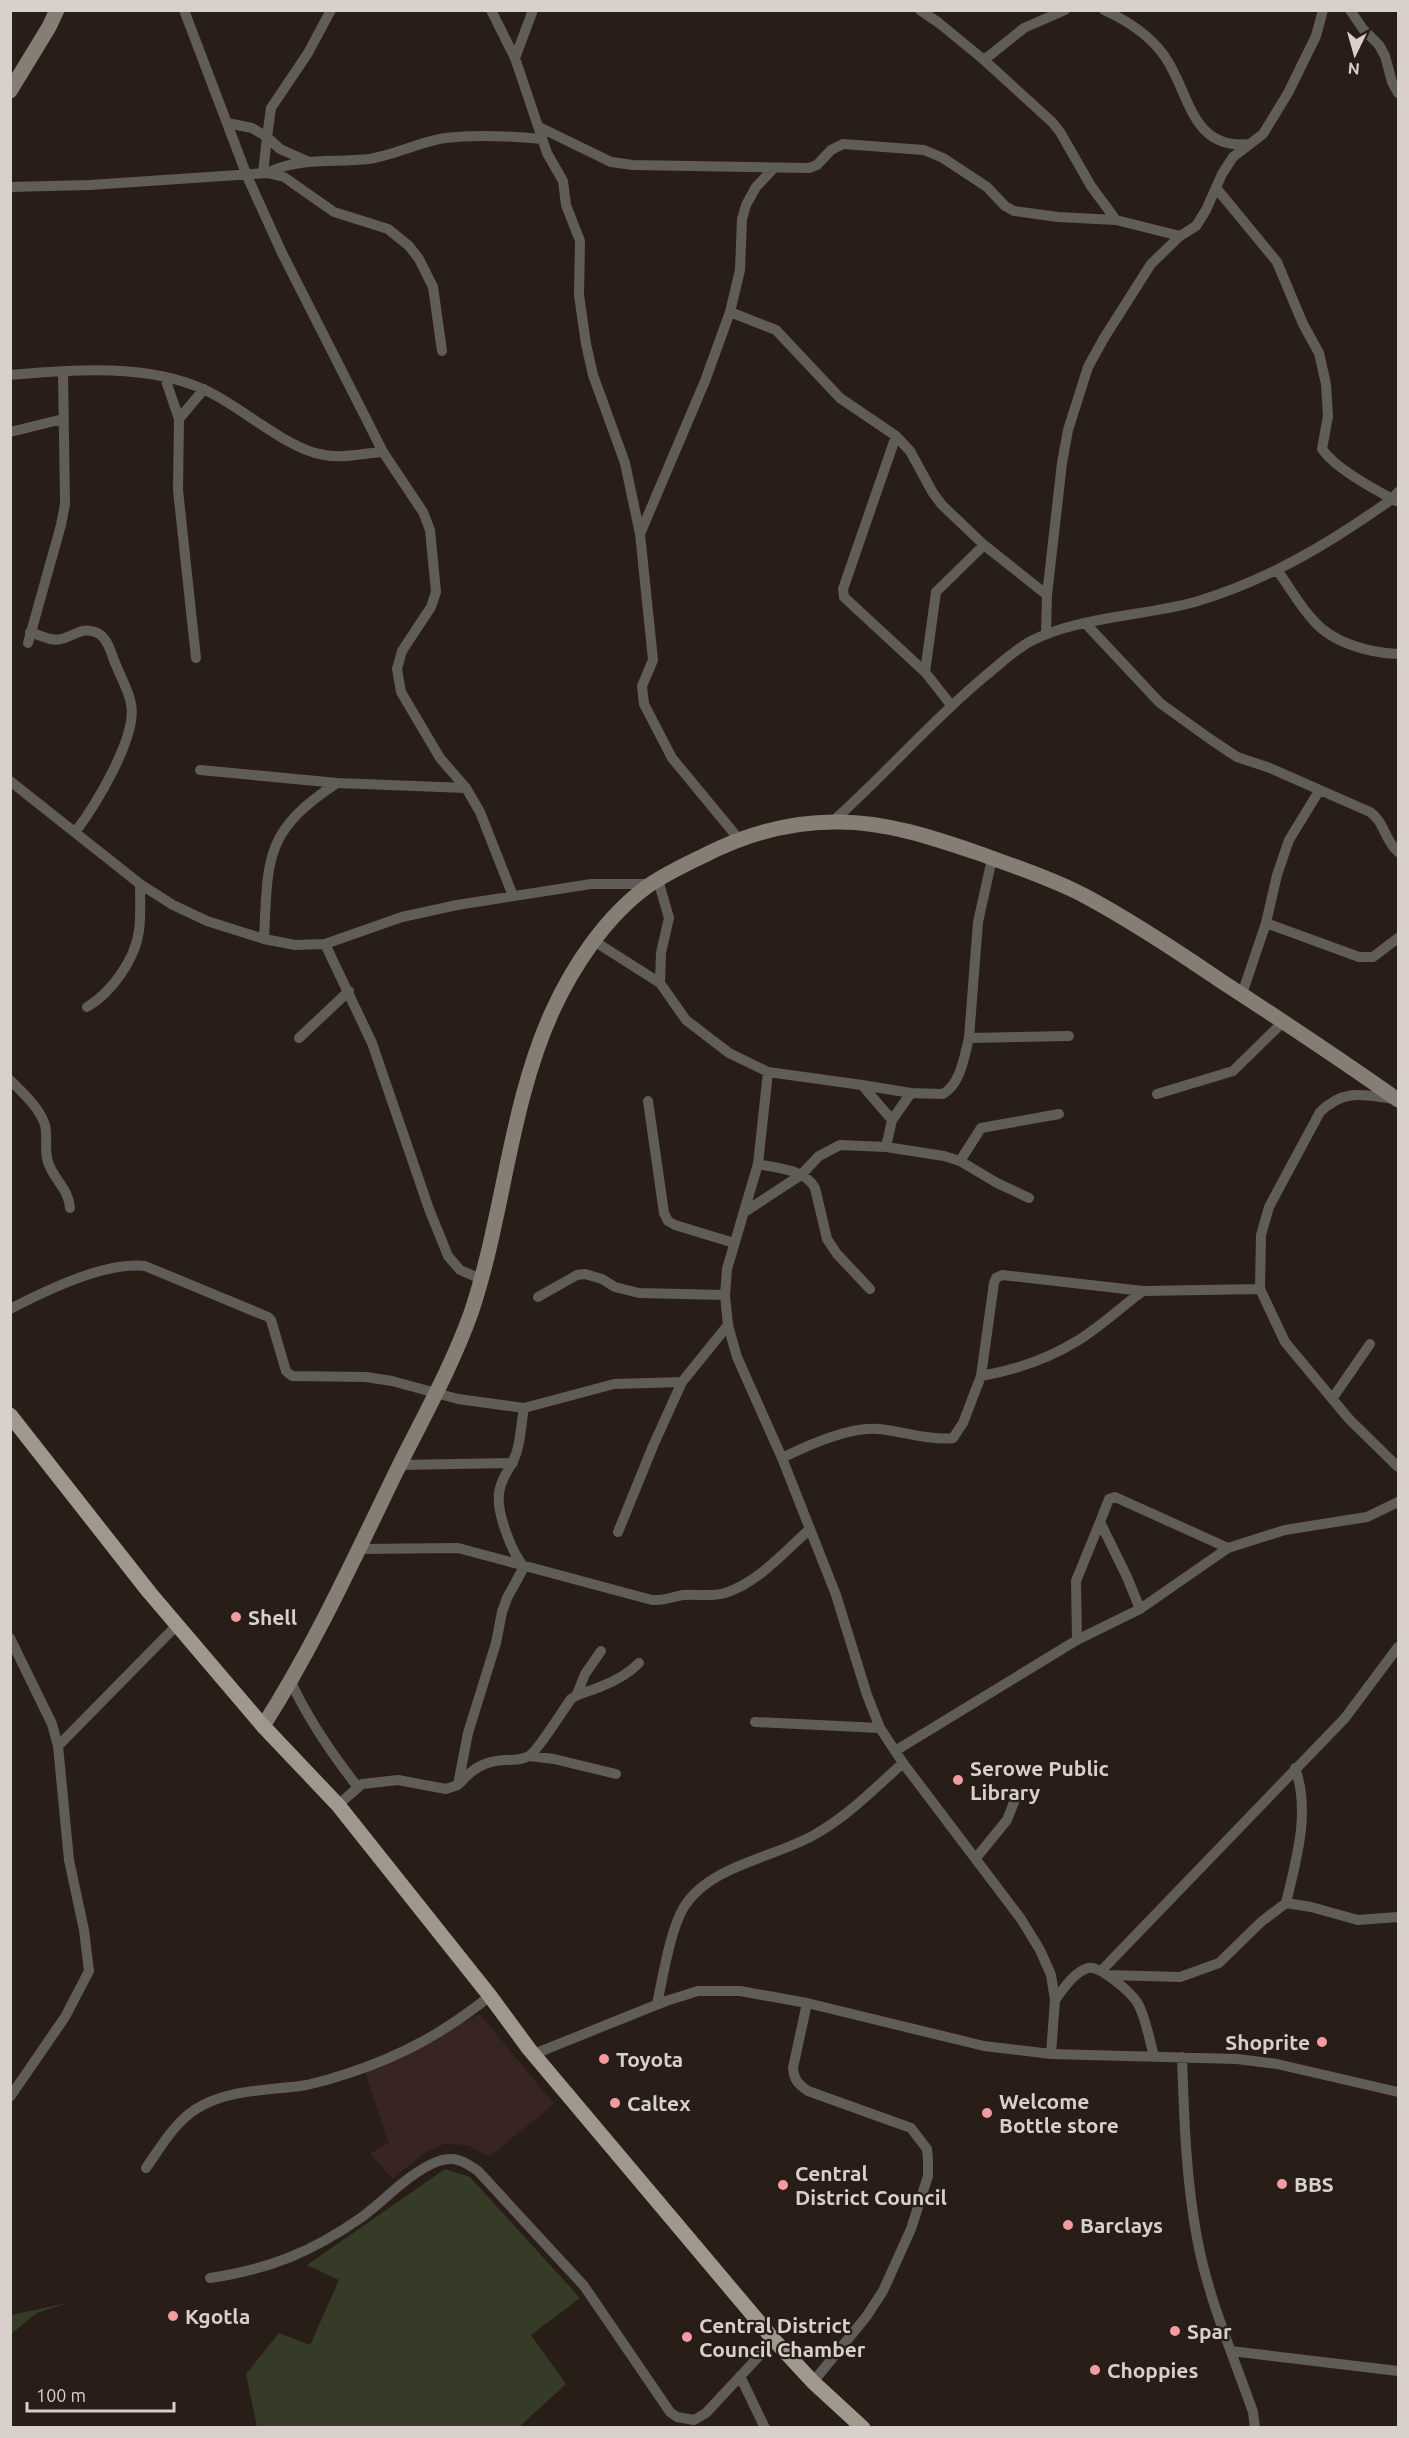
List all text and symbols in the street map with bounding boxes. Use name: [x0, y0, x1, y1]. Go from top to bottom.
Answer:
north arrow: [1325, 24, 1385, 84]
text: N: [1347, 59, 1360, 78]
place label: Shell: [248, 1605, 297, 1629]
marker: Shell: [229, 1610, 243, 1624]
place label: Serowe Public Library: [970, 1756, 1109, 1804]
marker: Serowe Public Library: [951, 1773, 965, 1787]
place label: Shoprite: [1225, 2030, 1310, 2054]
marker: Shoprite: [1315, 2035, 1329, 2049]
place label: Toyota: [616, 2047, 683, 2071]
marker: Toyota: [597, 2052, 611, 2066]
place label: Welcome Bottle store: [999, 2089, 1119, 2137]
place label: Caltex: [627, 2091, 691, 2115]
marker: Caltex: [608, 2096, 622, 2110]
marker: Welcome Bottle store: [980, 2106, 994, 2120]
place label: Central District Council: [795, 2161, 947, 2209]
place label: BBS: [1294, 2172, 1334, 2196]
marker: BBS: [1275, 2177, 1289, 2191]
marker: Central District Council: [776, 2178, 790, 2192]
place label: Barclays: [1080, 2213, 1163, 2237]
marker: Barclays: [1061, 2218, 1075, 2232]
place label: Kgotla: [185, 2304, 250, 2328]
marker: Kgotla: [166, 2309, 180, 2323]
place label: Central District Council Chamber: [699, 2313, 866, 2361]
place label: Spar: [1187, 2319, 1232, 2343]
marker: Spar: [1168, 2324, 1182, 2338]
marker: Central District Council Chamber: [680, 2330, 694, 2344]
place label: Choppies: [1107, 2358, 1198, 2382]
marker: Choppies: [1088, 2363, 1102, 2377]
scale bar: [27, 2375, 174, 2413]
text: 100 m: [36, 2385, 86, 2405]

